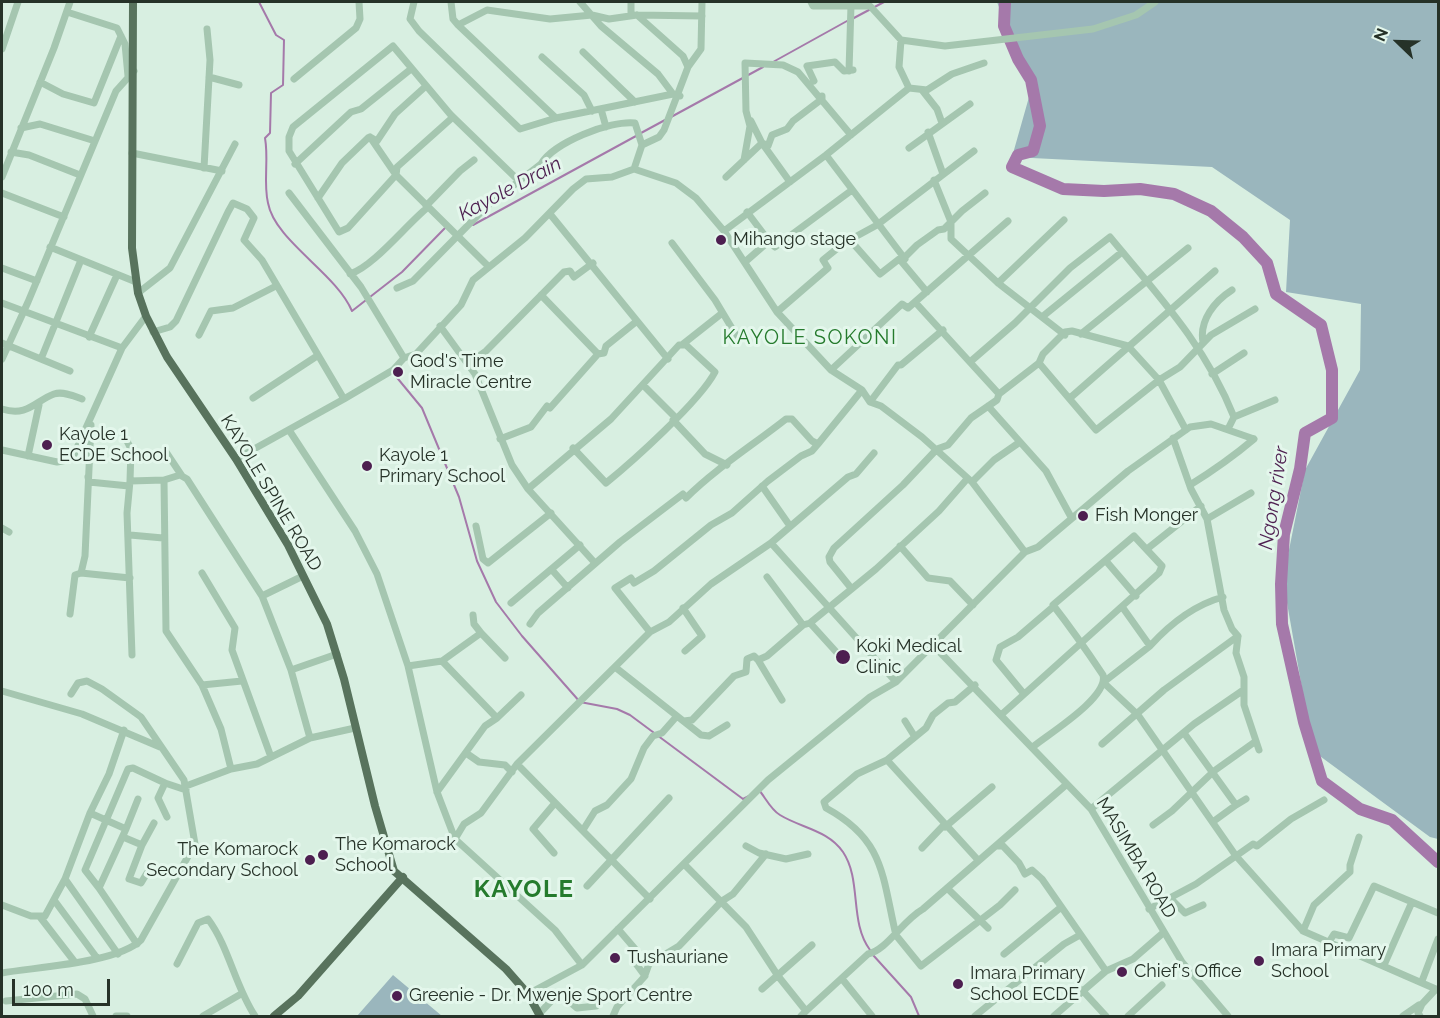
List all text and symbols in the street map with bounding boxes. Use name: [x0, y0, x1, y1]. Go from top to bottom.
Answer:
north arrow: [1368, 12, 1428, 72]
text: N: [1370, 25, 1392, 44]
water label: Kayole Drain: [454, 152, 566, 226]
place label: Mihango stage: [733, 229, 856, 251]
marker: Mihango stage: [714, 233, 728, 247]
district label: KAYOLE SOKONI: [723, 326, 897, 350]
place label: God's Time Miracle Centre: [410, 351, 532, 394]
marker: God's Time Miracle Centre: [391, 365, 405, 379]
street label: KAYOLE SPINE ROAD: [216, 411, 326, 575]
place label: Kayole 1 ECDE School: [59, 424, 168, 466]
marker: Kayole 1 ECDE School: [40, 438, 54, 452]
place label: Kayole 1 Primary School: [379, 445, 505, 488]
water label: Ngong river: [1254, 445, 1294, 551]
marker: Kayole 1 Primary School: [360, 459, 374, 473]
place label: Fish Monger: [1095, 505, 1198, 527]
marker: Fish Monger: [1076, 509, 1090, 523]
place label: Koki Medical Clinic: [856, 636, 962, 678]
marker: Koki Medical Clinic: [834, 648, 852, 666]
street label: MASIMBA ROAD: [1091, 794, 1181, 922]
place label: The Komarock School: [335, 834, 456, 876]
place label: The Komarock Secondary School: [146, 839, 298, 882]
marker: The Komarock School: [316, 848, 330, 862]
marker: The Komarock Secondary School: [303, 853, 317, 867]
district label: KAYOLE: [474, 876, 574, 904]
place label: Imara Primary School: [1271, 940, 1386, 982]
place label: Tushauriane: [627, 947, 728, 969]
marker: Tushauriane: [608, 951, 622, 965]
marker: Imara Primary School: [1252, 954, 1266, 968]
place label: Chief's Office: [1134, 961, 1242, 983]
place label: Imara Primary School ECDE: [970, 963, 1085, 1006]
marker: Chief's Office: [1115, 965, 1129, 979]
scale bar: [15, 967, 112, 1005]
marker: Imara Primary School ECDE: [951, 977, 965, 991]
text: 100 m: [23, 979, 74, 1000]
place label: Greenie - Dr. Mwenje Sport Centre: [409, 985, 692, 1007]
marker: Greenie - Dr. Mwenje Sport Centre: [390, 989, 404, 1003]

